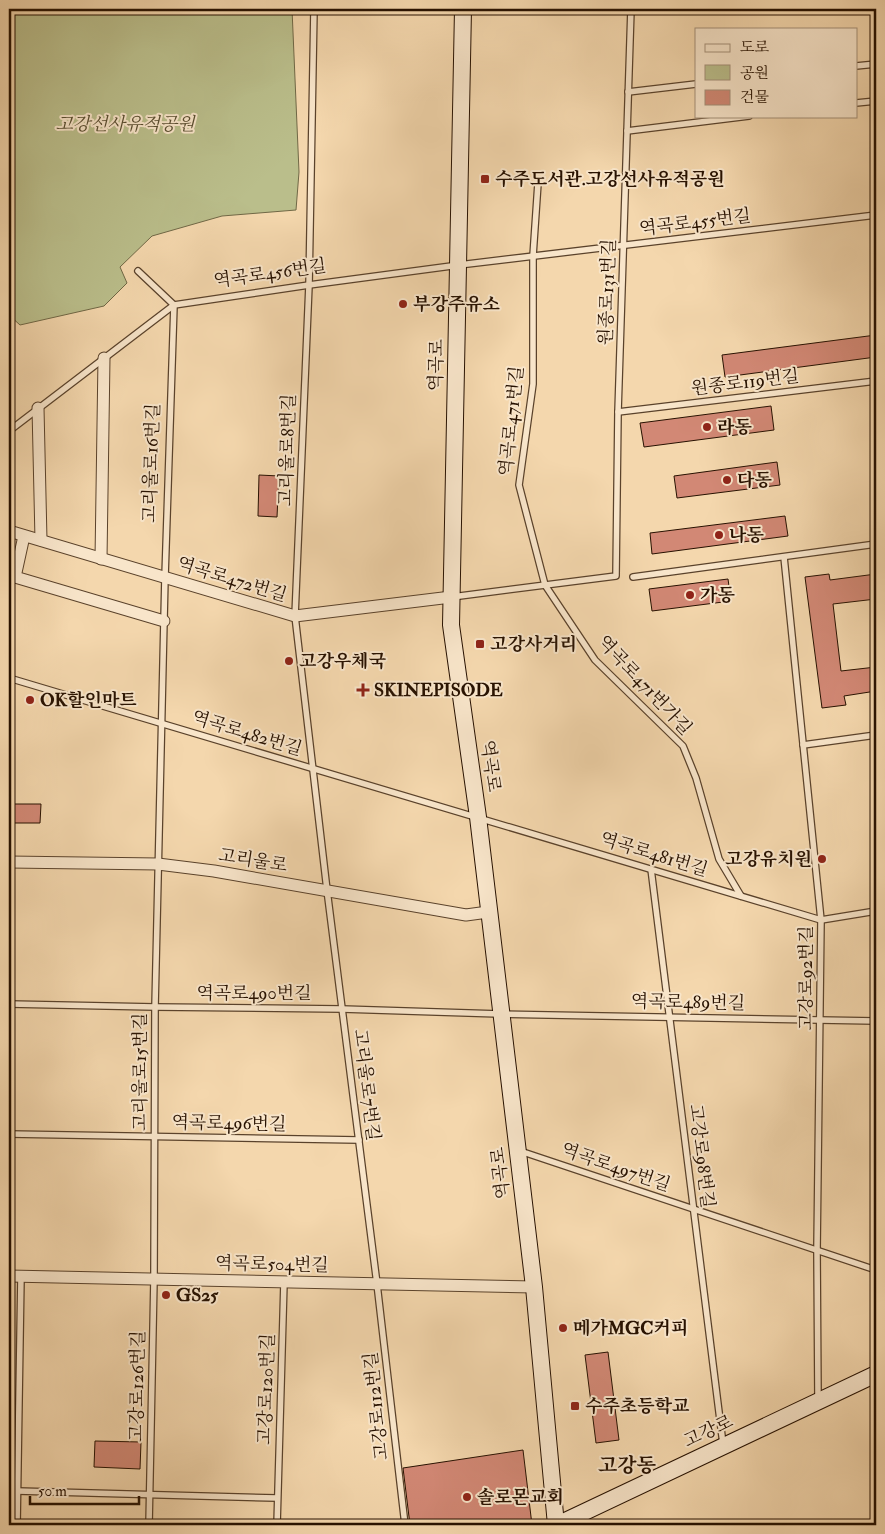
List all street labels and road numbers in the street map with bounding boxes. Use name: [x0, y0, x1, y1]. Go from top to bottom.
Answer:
street label: 역곡로455번길: [638, 204, 752, 241]
street label: 원종로131번길: [594, 238, 621, 346]
street label: 역곡로456번길: [212, 254, 328, 293]
street label: 역곡로: [425, 339, 448, 391]
street label: 원종로119번길: [690, 364, 801, 401]
street label: 역곡로471번길: [494, 365, 529, 477]
street label: 고리울로8번길: [274, 393, 301, 507]
street label: 고리울로16번길: [138, 403, 165, 523]
street label: 역곡로472번길: [174, 552, 290, 607]
street label: 역곡로471번가길: [592, 631, 697, 740]
street label: 역곡로482번길: [189, 706, 305, 761]
street label: 역곡로: [475, 739, 506, 794]
street label: 역곡로481번길: [597, 827, 711, 882]
street label: 고리울로: [217, 844, 289, 877]
street label: 고강로92번길: [795, 925, 818, 1031]
street label: 역곡로490번길: [196, 982, 312, 1005]
street label: 역곡로489번길: [631, 990, 745, 1015]
street label: 고리울로15번길: [129, 1013, 152, 1131]
street label: 고리울로7번길: [348, 1028, 385, 1142]
street label: 고강로98번길: [684, 1103, 719, 1209]
street label: 역곡로496번길: [171, 1111, 287, 1136]
street label: 역곡로497번길: [558, 1138, 674, 1197]
street label: 역곡로: [486, 1146, 515, 1200]
street label: 역곡로504번길: [215, 1252, 329, 1277]
street label: 고강로126번길: [125, 1330, 150, 1442]
street label: 고강로120번길: [253, 1333, 280, 1445]
street label: 고강로112번길: [359, 1351, 394, 1461]
street label: 고강로: [680, 1410, 737, 1453]

